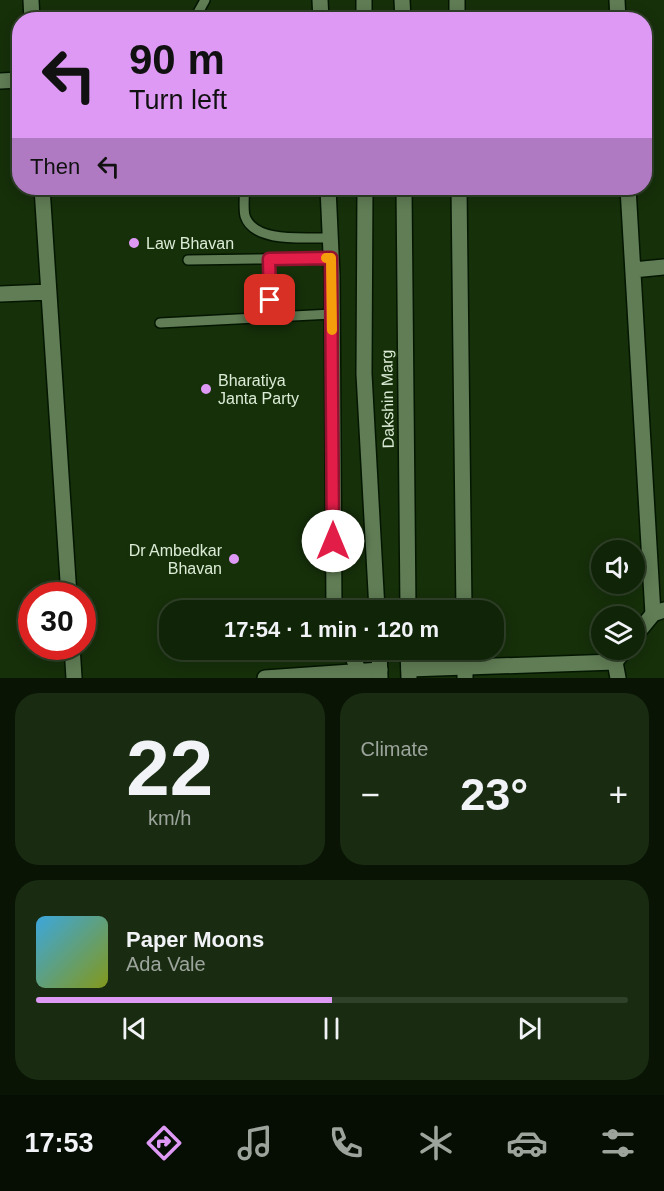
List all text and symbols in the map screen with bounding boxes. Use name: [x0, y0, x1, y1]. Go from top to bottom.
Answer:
icon: left: [30, 36, 108, 114]
text: 90 m: [129, 36, 225, 83]
text: Turn left: [129, 85, 227, 115]
icon: left: [92, 150, 125, 183]
text: Then: [30, 154, 80, 179]
place label: Law Bhavan: [146, 235, 234, 252]
marker: Law Bhavan: [127, 236, 141, 250]
pin: [244, 274, 295, 325]
icon: arrive: [253, 283, 286, 316]
street label: Dakshin Marg: [378, 349, 397, 448]
place label: Bharatiya Janta Party: [218, 372, 299, 407]
marker: Bharatiya Janta Party: [199, 382, 213, 396]
position arrow: [301, 509, 365, 573]
map controls: [591, 540, 645, 660]
button: sound: [591, 540, 645, 594]
place label: Dr Ambedkar Bhavan: [129, 542, 223, 577]
marker: Dr Ambedkar Bhavan: [227, 552, 241, 566]
speed limit sign: 30: [18, 582, 96, 660]
button: layers: [591, 606, 645, 660]
text: 17:54 · 1 min · 120 m: [224, 617, 439, 642]
text: 22: [126, 724, 213, 812]
text: Climate: [361, 738, 428, 760]
text: 23°: [460, 769, 528, 820]
text: −: [361, 776, 380, 813]
text: +: [609, 776, 628, 813]
text: km/h: [148, 807, 191, 829]
text: Paper Moons: [126, 927, 264, 952]
text: Ada Vale: [126, 953, 206, 975]
icon: previous: [118, 1012, 151, 1045]
icon: pause: [315, 1012, 348, 1045]
icon: next: [513, 1012, 546, 1045]
icon: directions: [143, 1122, 185, 1164]
icon: music: [234, 1122, 276, 1164]
icon: phone: [325, 1122, 367, 1164]
icon: climate: [415, 1122, 457, 1164]
icon: car: [506, 1122, 548, 1164]
icon: filters: [597, 1122, 639, 1164]
text: 17:53: [24, 1128, 94, 1158]

